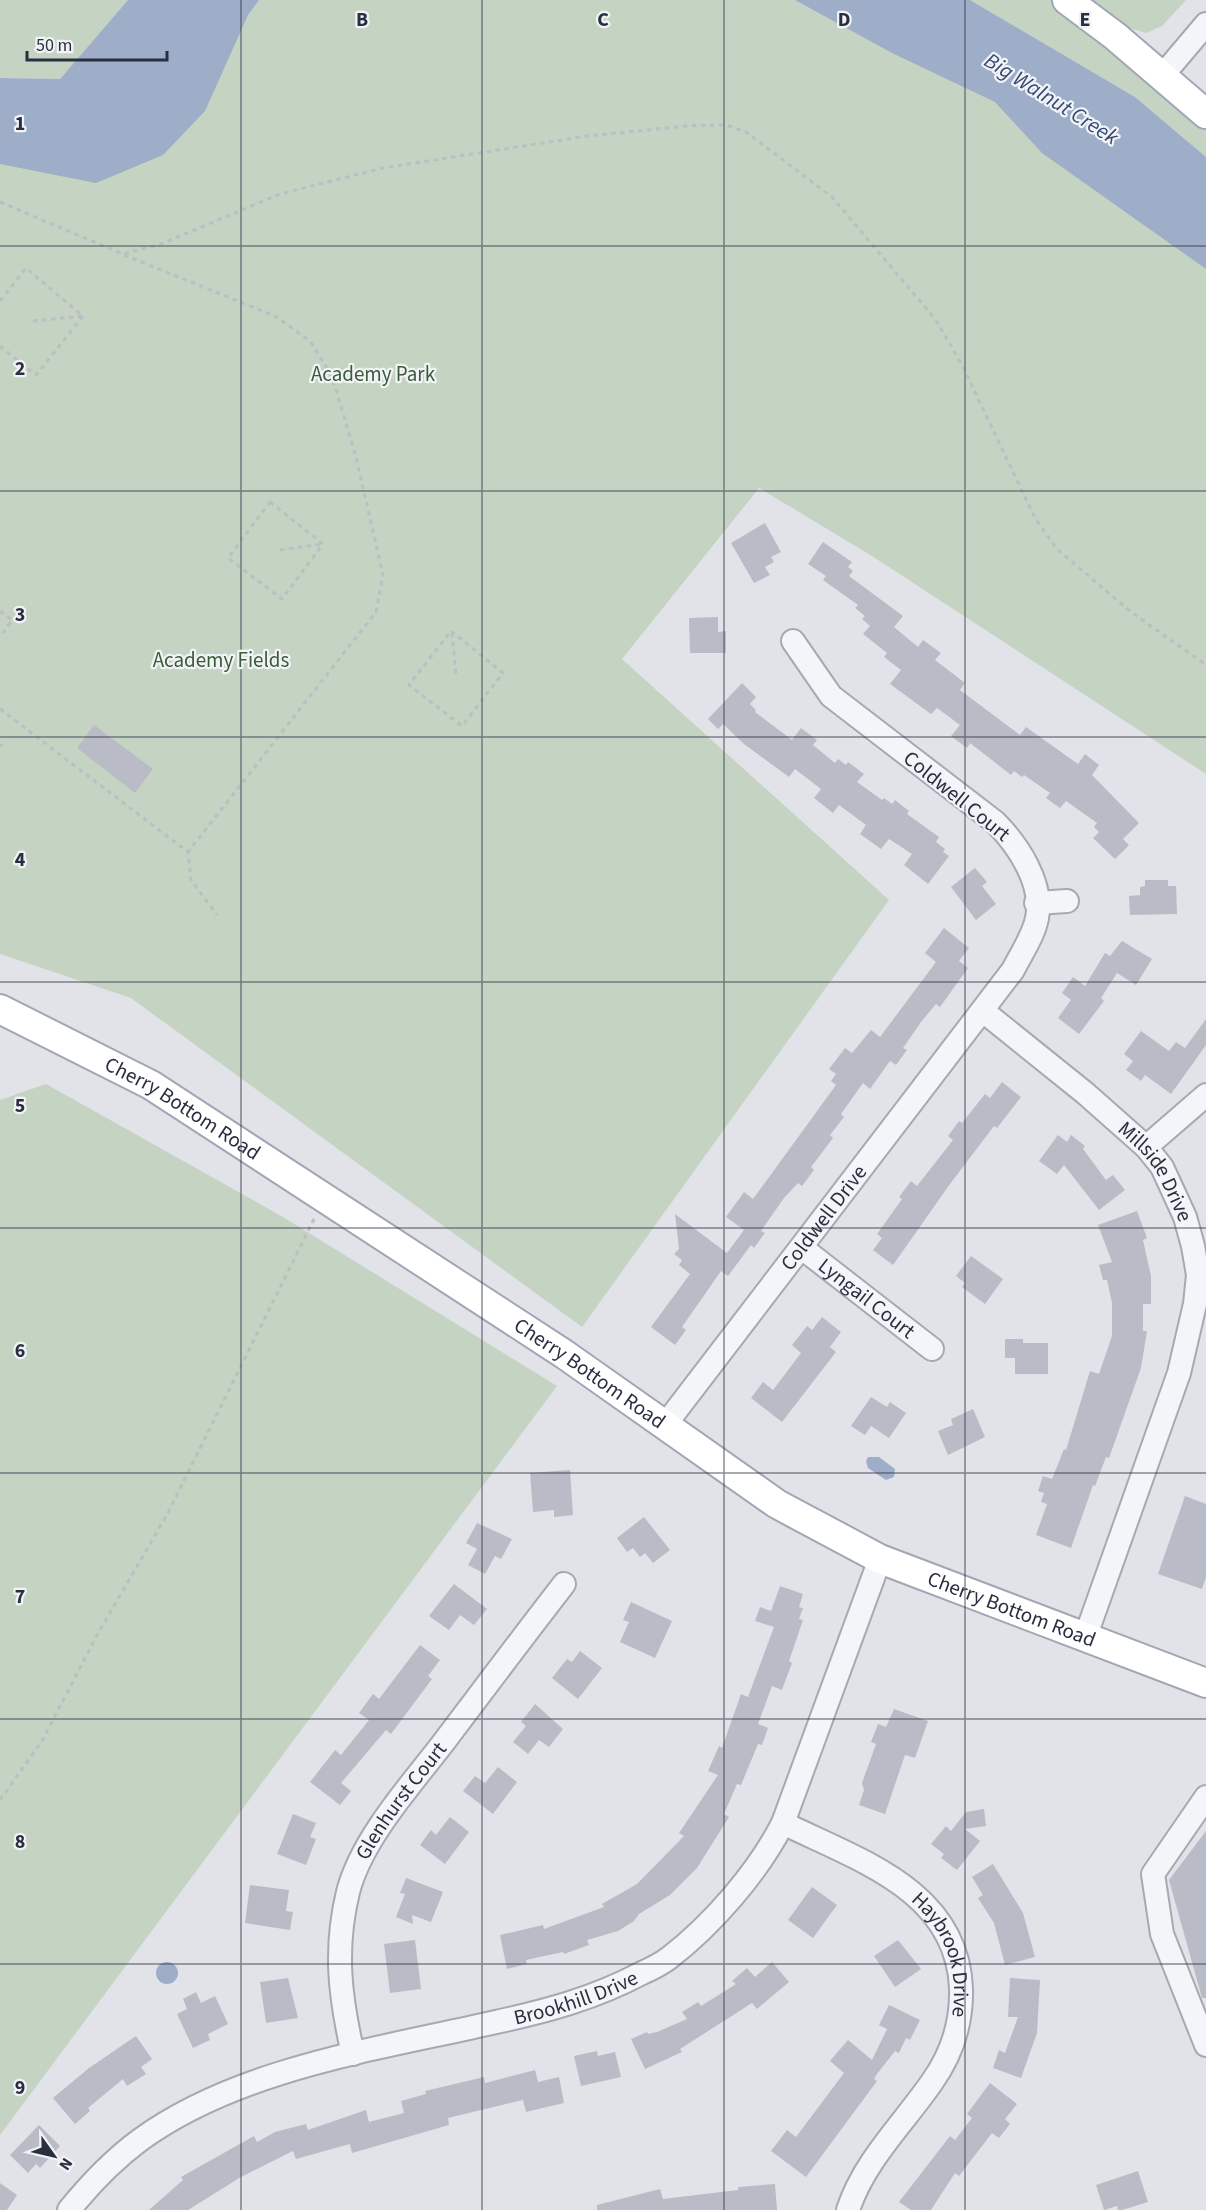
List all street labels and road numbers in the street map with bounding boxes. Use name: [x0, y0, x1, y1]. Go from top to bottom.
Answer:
street label: Coldwell Court: [897, 743, 1017, 849]
street label: Cherry Bottom Road: [100, 1049, 266, 1167]
street label: Millside Drive: [1111, 1114, 1200, 1226]
street label: Coldwell Drive: [773, 1158, 874, 1277]
street label: Lyngail Court: [812, 1251, 922, 1346]
street label: Cherry Bottom Road: [508, 1310, 672, 1436]
street label: Cherry Bottom Road: [923, 1563, 1100, 1655]
street label: Glenhurst Court: [348, 1735, 454, 1865]
street label: Haybrook Drive: [905, 1884, 976, 2019]
street label: Brookhill Drive: [511, 1963, 643, 2033]

